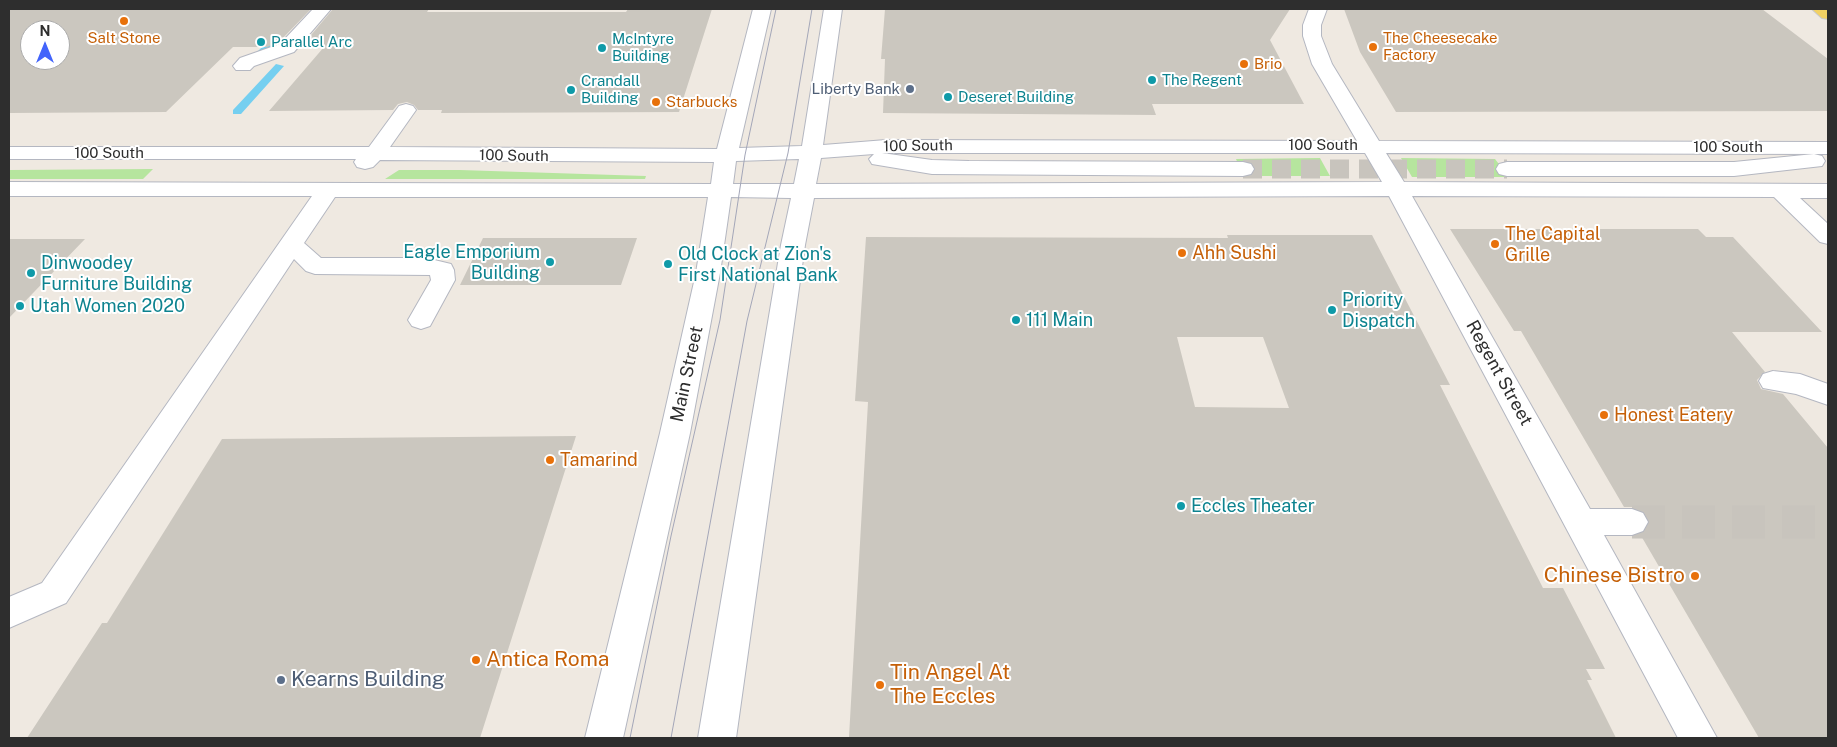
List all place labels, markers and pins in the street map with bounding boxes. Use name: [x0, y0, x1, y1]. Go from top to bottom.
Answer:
marker: Salt Stone: [118, 15, 130, 27]
place label: Salt Stone: [88, 29, 160, 47]
place label: The Cheesecake Factory: [1383, 29, 1498, 64]
place label: McIntyre Building: [612, 30, 674, 65]
place label: Parallel Arc: [271, 33, 352, 51]
marker: Parallel Arc: [255, 36, 267, 48]
marker: The Cheesecake Factory: [1367, 41, 1379, 53]
marker: McIntyre Building: [596, 42, 608, 54]
place label: Brio: [1254, 55, 1282, 73]
marker: Brio: [1238, 58, 1250, 70]
place label: The Regent: [1162, 71, 1242, 89]
place label: Crandall Building: [581, 72, 640, 107]
marker: The Regent: [1146, 74, 1158, 86]
place label: Liberty Bank: [812, 80, 900, 98]
marker: Liberty Bank: [904, 83, 916, 95]
marker: Crandall Building: [565, 84, 577, 96]
place label: Deseret Building: [958, 88, 1074, 106]
marker: Deseret Building: [942, 91, 954, 103]
place label: Starbucks: [666, 93, 737, 111]
marker: Starbucks: [650, 96, 662, 108]
place label: The Capital Grille: [1505, 223, 1600, 266]
marker: The Capital Grille: [1489, 238, 1501, 250]
place label: Eagle Emporium Building: [403, 241, 540, 284]
place label: Ahh Sushi: [1192, 242, 1276, 264]
place label: Old Clock at Zion's First National Bank: [678, 243, 838, 286]
marker: Ahh Sushi: [1176, 247, 1188, 259]
place label: Dinwoodey Furniture Building: [41, 252, 192, 294]
marker: Eagle Emporium Building: [544, 256, 556, 268]
marker: Old Clock at Zion's First National Bank: [662, 258, 674, 270]
marker: Dinwoodey Furniture Building: [25, 267, 37, 279]
place label: Priority Dispatch: [1342, 289, 1415, 332]
place label: Utah Women 2020: [30, 295, 185, 317]
marker: Utah Women 2020: [14, 300, 26, 312]
marker: Priority Dispatch: [1326, 304, 1338, 316]
place label: 111 Main: [1026, 309, 1093, 331]
marker: 111 Main: [1010, 314, 1022, 326]
place label: Honest Eatery: [1614, 404, 1733, 426]
marker: Honest Eatery: [1598, 409, 1610, 421]
place label: Tamarind: [560, 449, 638, 471]
marker: Tamarind: [544, 454, 556, 466]
place label: Eccles Theater: [1191, 495, 1315, 517]
marker: Eccles Theater: [1175, 500, 1187, 512]
place label: Chinese Bistro: [1544, 563, 1685, 589]
marker: Chinese Bistro: [1689, 570, 1701, 582]
place label: Antica Roma: [486, 647, 609, 673]
marker: Antica Roma: [470, 654, 482, 666]
place label: Tin Angel At The Eccles: [890, 660, 1010, 710]
place label: Kearns Building: [291, 667, 445, 693]
marker: Kearns Building: [275, 674, 287, 686]
marker: Tin Angel At The Eccles: [874, 679, 886, 691]

